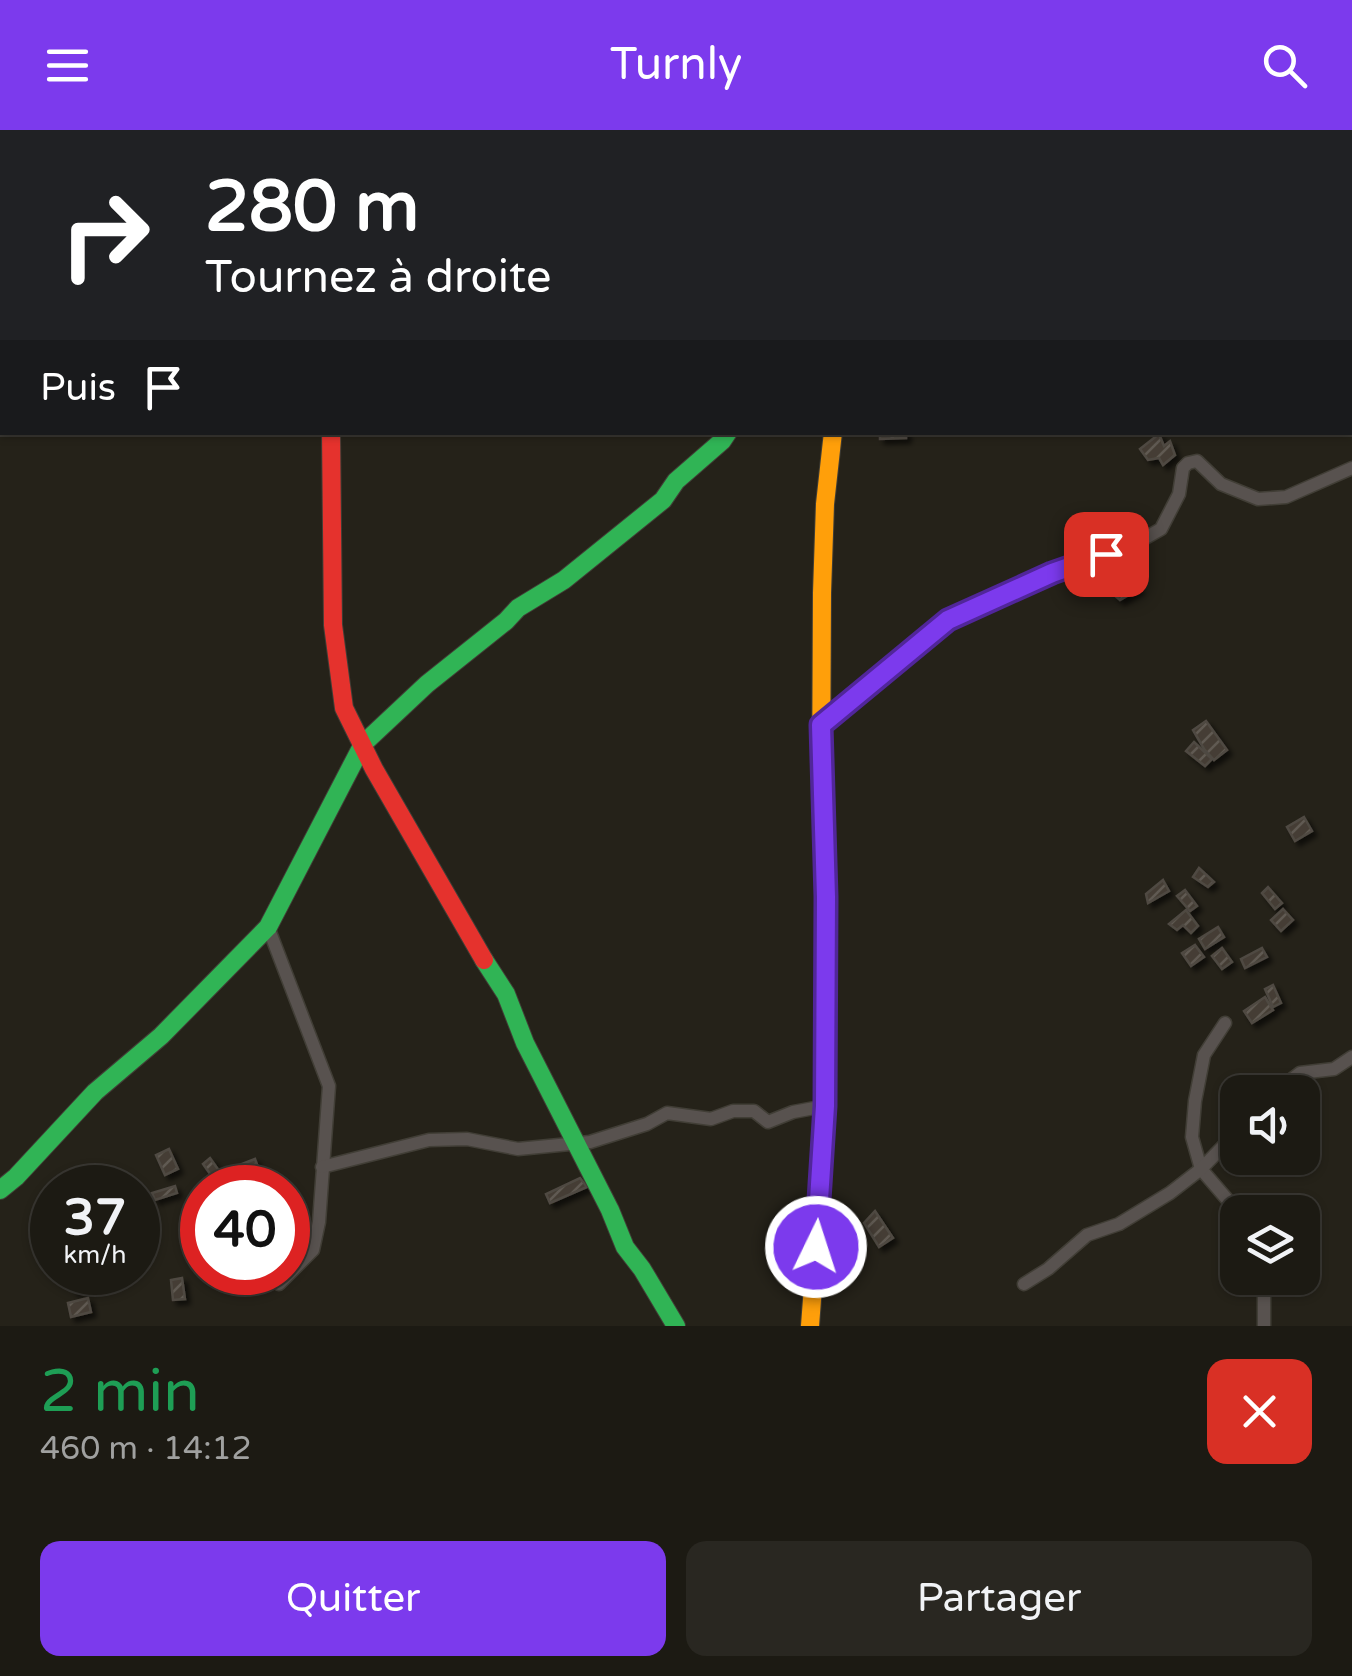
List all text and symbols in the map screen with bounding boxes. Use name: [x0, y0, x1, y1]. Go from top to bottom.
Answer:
icon: menu: [40, 38, 95, 93]
text: Turnly: [610, 38, 742, 92]
icon: search: [1257, 38, 1312, 93]
text: 280 m: [205, 166, 419, 250]
icon: right: [40, 170, 170, 300]
text: Tournez à droite: [205, 251, 551, 305]
icon: arrive: [136, 360, 191, 415]
text: Puis: [40, 365, 116, 411]
pin: [1064, 512, 1149, 597]
icon: arrive: [1079, 527, 1134, 582]
map controls: [1220, 1075, 1320, 1295]
button: sound: [1220, 1075, 1320, 1175]
speed limit sign: 40: [180, 1165, 310, 1295]
text: 37: [64, 1188, 126, 1248]
position arrow: [764, 1195, 868, 1299]
button: layers: [1220, 1195, 1320, 1295]
text: km/h: [64, 1240, 126, 1270]
text: 2 min: [40, 1356, 200, 1428]
button: close: [1207, 1359, 1312, 1464]
text: 460 m · 14:12: [40, 1430, 252, 1468]
button: Quitter: [40, 1541, 666, 1656]
button: Partager: [686, 1541, 1312, 1656]

